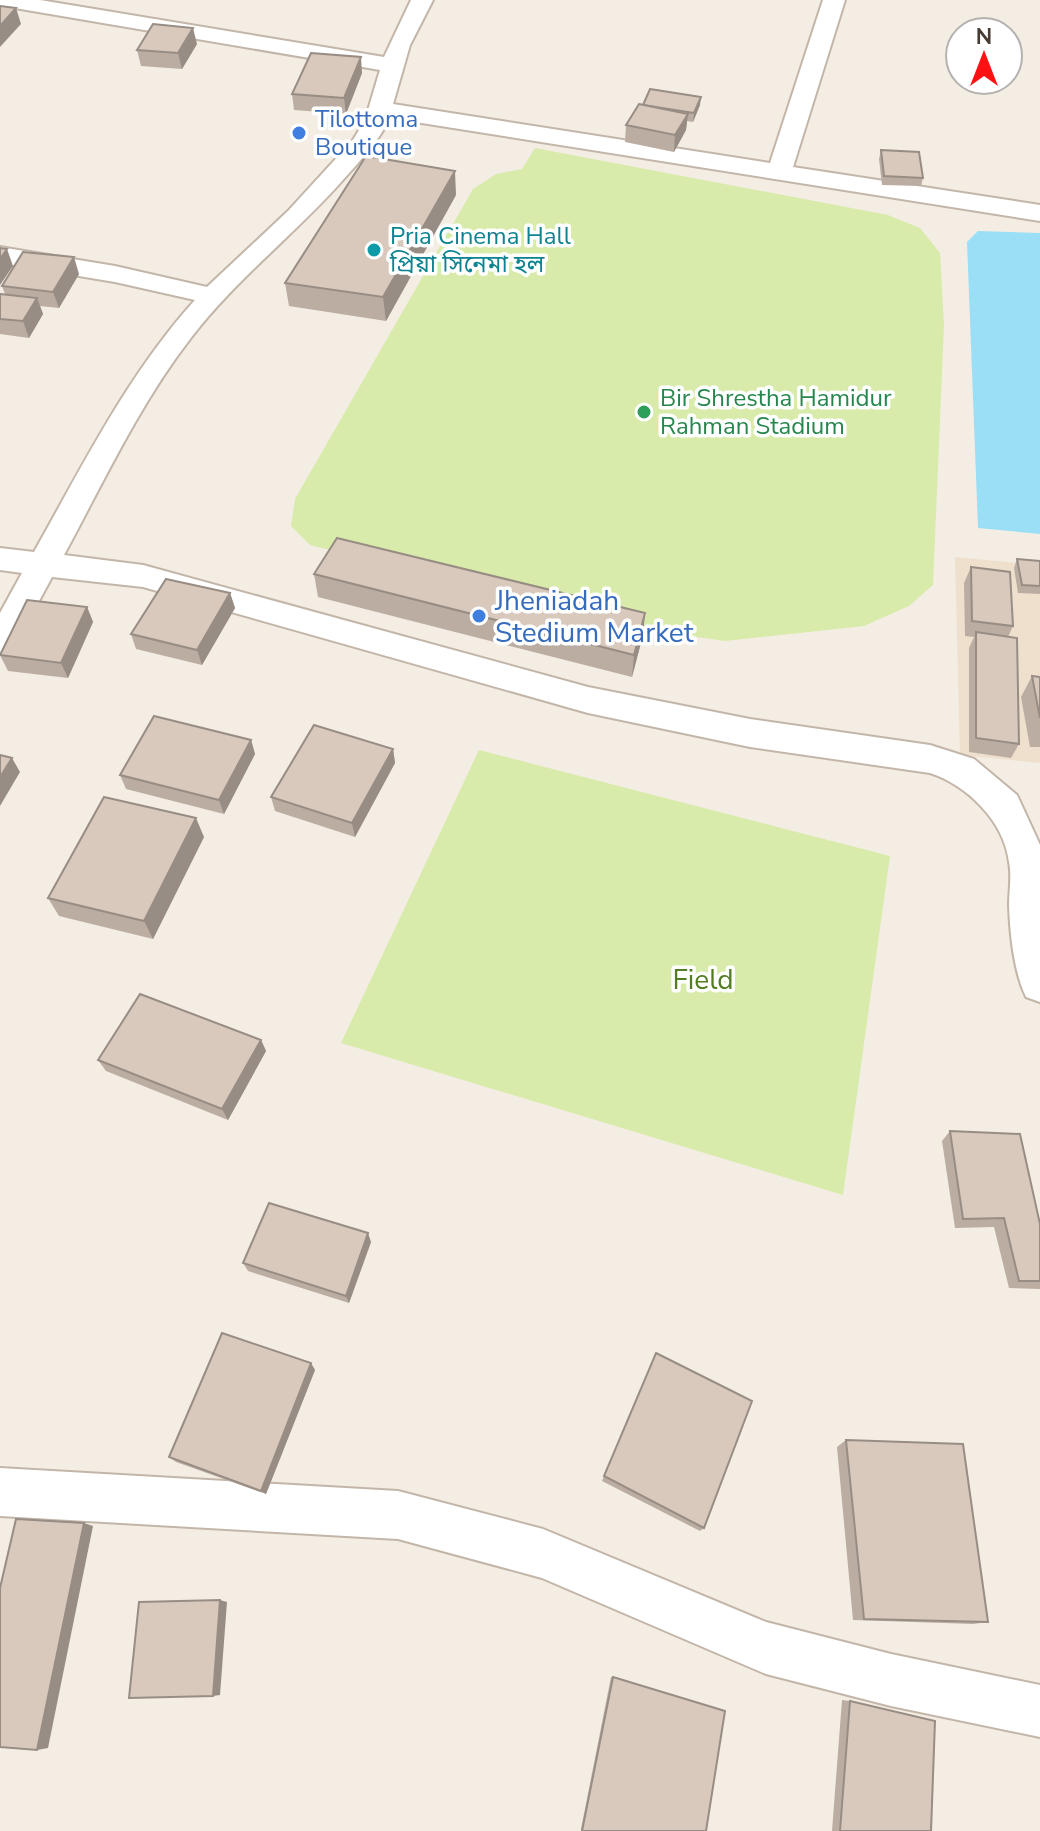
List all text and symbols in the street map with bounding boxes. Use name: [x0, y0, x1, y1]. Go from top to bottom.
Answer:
north arrow: [944, 16, 1024, 96]
text: N: [976, 22, 992, 52]
place label: Tilottoma Boutique: [315, 103, 418, 163]
marker: Tilottoma Boutique: [290, 124, 308, 142]
place label: Pria Cinema Hall প্রিয়া সিনেমা হল: [389, 220, 571, 280]
marker: Pria Cinema Hall প্রিয়া সিনেমা হল: [365, 241, 383, 259]
place label: Bir Shrestha Hamidur Rahman Stadium: [660, 382, 892, 442]
marker: Bir Shrestha Hamidur Rahman Stadium: [635, 403, 653, 421]
place label: Jheniadah Stedium Market: [494, 582, 694, 652]
marker: Jheniadah Stedium Market: [470, 607, 488, 625]
park label: Field: [672, 961, 734, 999]

